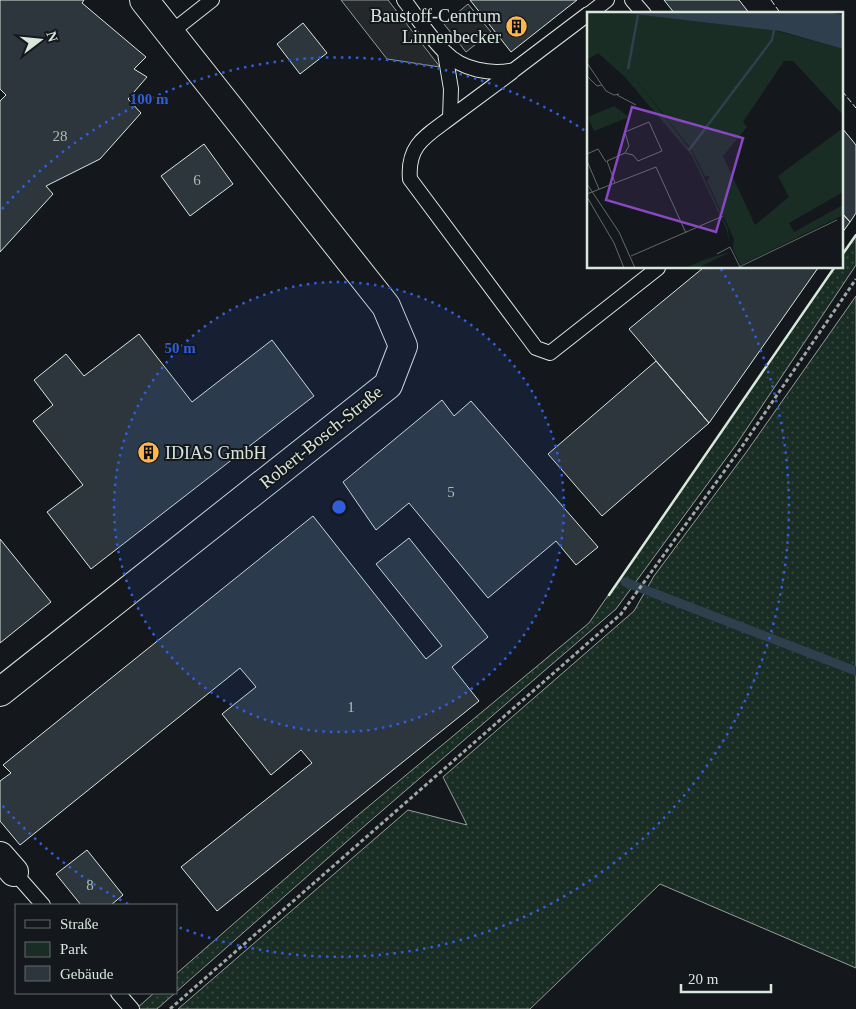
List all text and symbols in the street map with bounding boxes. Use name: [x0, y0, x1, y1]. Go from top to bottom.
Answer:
place label: Baustoff-Centrum Linnenbecker: [370, 6, 501, 47]
inset map: [587, 12, 844, 269]
building icon: Baustoff-Centrum Linnenbecker: [505, 14, 529, 38]
north arrow: [15, 15, 65, 65]
text: N: [43, 30, 61, 43]
text: 100 m: [130, 91, 169, 107]
house number: 28: [53, 128, 68, 144]
house number: 6: [193, 172, 201, 188]
text: 50 m: [164, 340, 196, 356]
street label: Robert-Bosch-Straße: [256, 381, 386, 493]
building icon: IDIAS GmbH: [137, 441, 161, 465]
place label: IDIAS GmbH: [165, 443, 267, 463]
house number: 5: [447, 484, 455, 500]
centre of rings: [330, 498, 348, 516]
house number: 1: [347, 699, 355, 715]
house number: 8: [86, 877, 94, 893]
legend: [15, 904, 178, 994]
text: Straße: [60, 916, 99, 932]
text: Park: [60, 941, 88, 957]
scale bar: [681, 962, 771, 994]
text: Gebäude: [60, 966, 114, 982]
text: 20 m: [688, 971, 719, 987]

